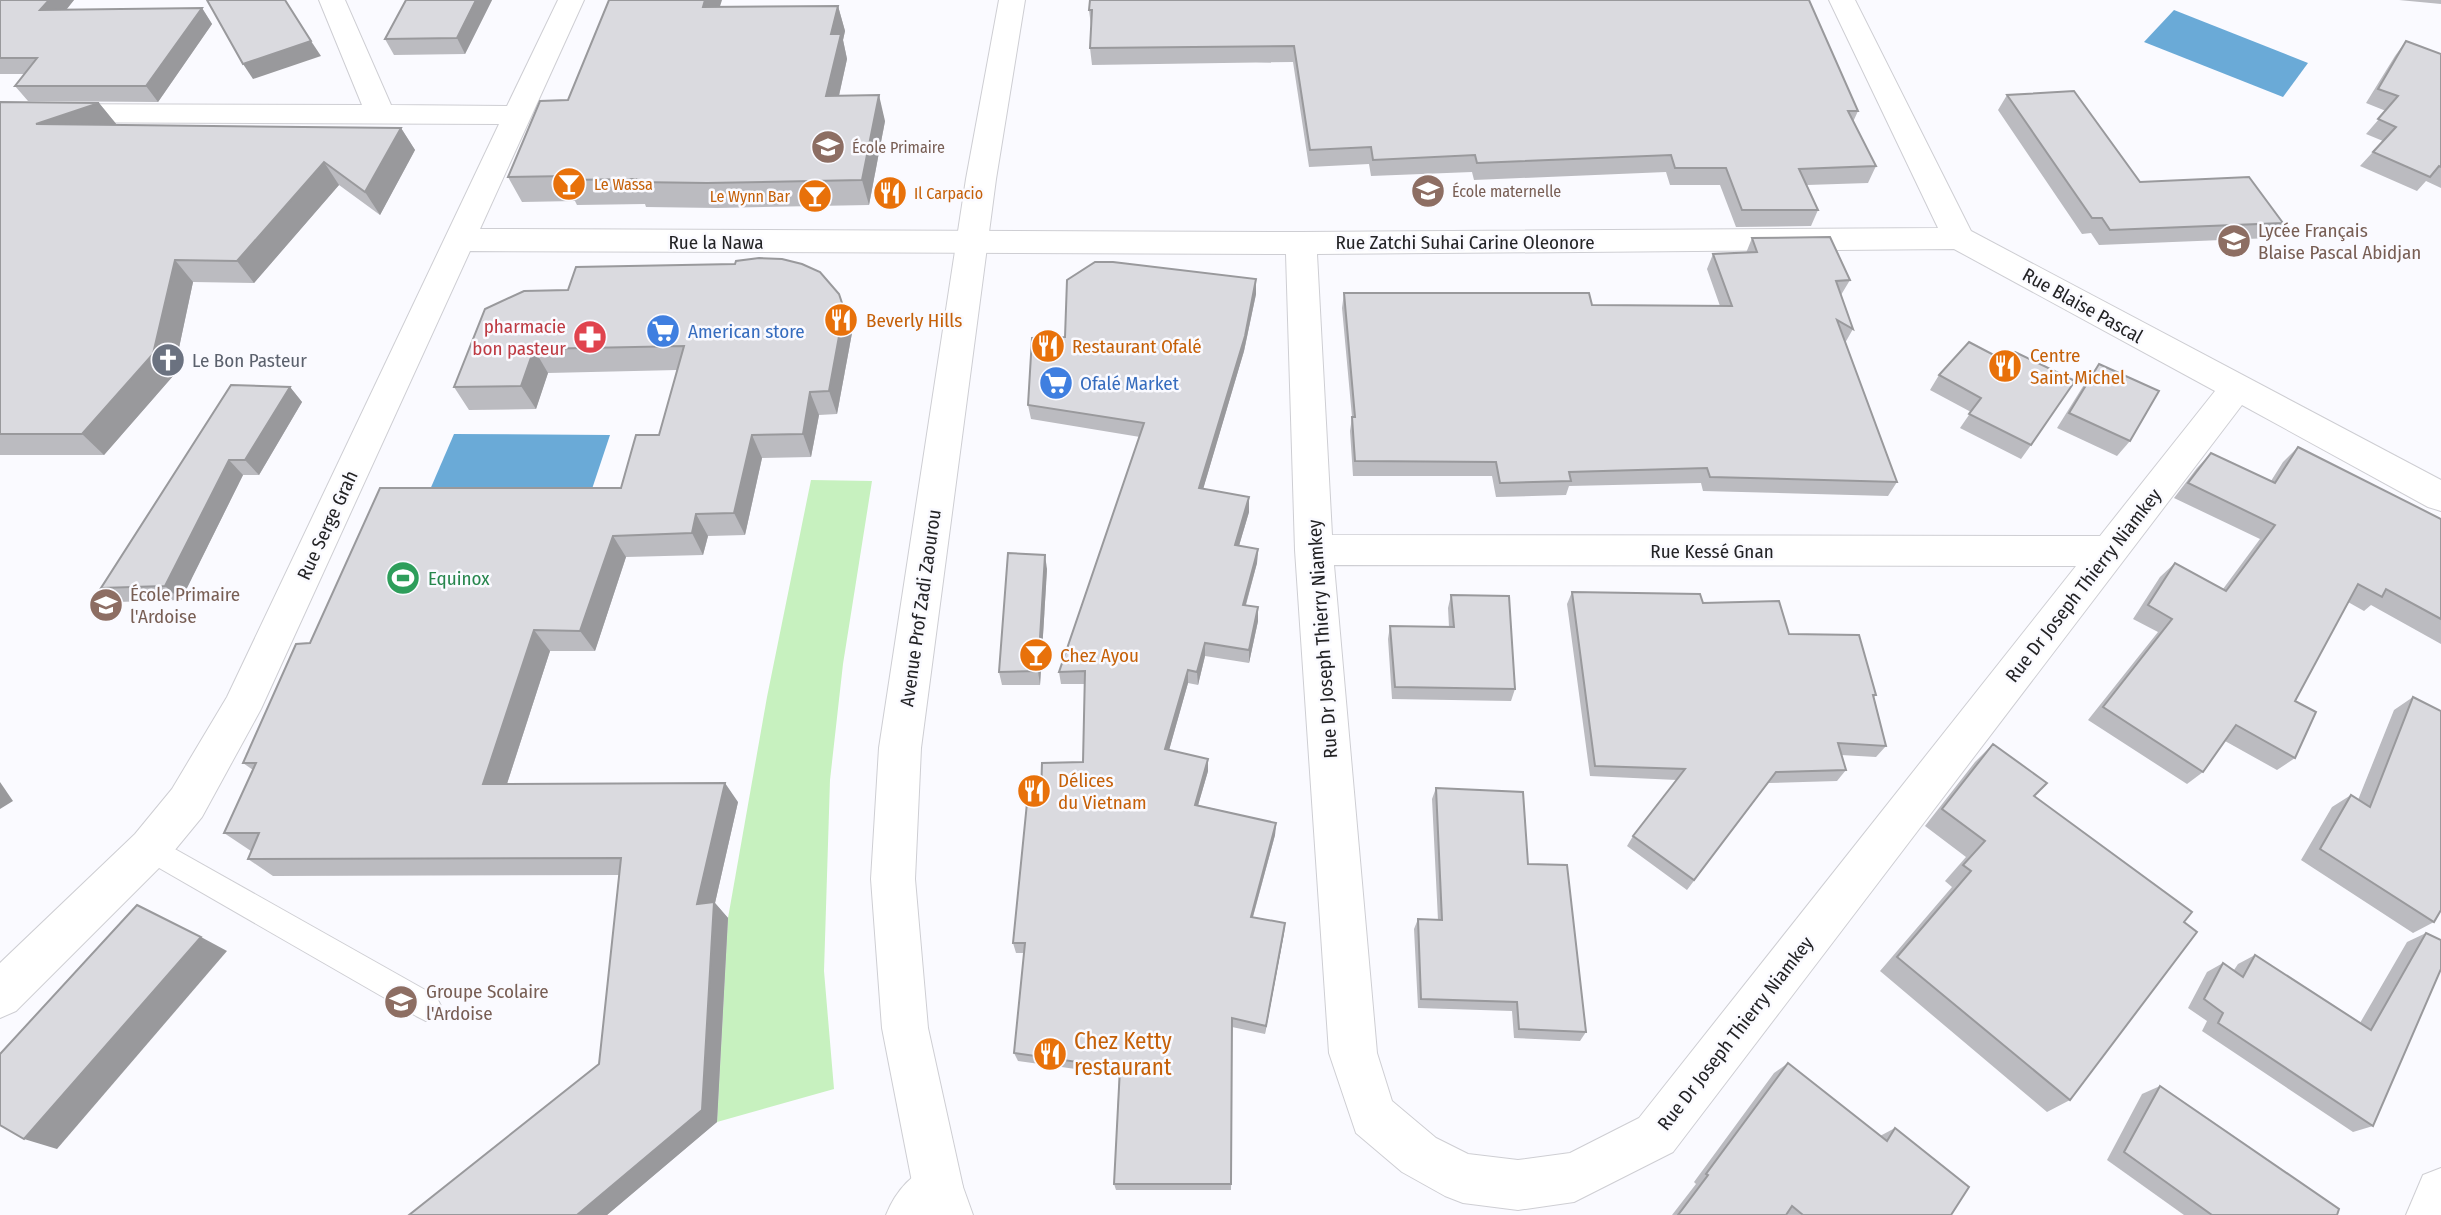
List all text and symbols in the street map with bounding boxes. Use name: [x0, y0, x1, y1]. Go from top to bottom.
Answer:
school or university icon: École Primaire: [809, 128, 847, 166]
place label: École Primaire: [852, 138, 945, 157]
bar icon: Le Wassa: [550, 165, 588, 203]
school or university icon: École maternelle: [1409, 172, 1447, 210]
restaurant icon: Il Carpacio: [871, 174, 909, 212]
place label: Le Wassa: [594, 175, 653, 194]
bar icon: Le Wynn Bar: [796, 177, 834, 215]
place label: École maternelle: [1452, 182, 1561, 201]
place label: Il Carpacio: [914, 184, 983, 203]
place label: Le Wynn Bar: [710, 187, 790, 206]
place label: Lycée Français Blaise Pascal Abidjan: [2258, 219, 2421, 264]
school or university icon: Lycée Français Blaise Pascal Abidjan: [2215, 222, 2253, 260]
street label: Rue la Nawa: [668, 231, 764, 254]
street label: Rue Zatchi Suhai Carine Oleonore: [1335, 231, 1595, 254]
street label: Rue Blaise Pascal: [2019, 263, 2147, 348]
restaurant icon: Beverly Hills: [822, 301, 860, 339]
place label: Beverly Hills: [866, 309, 962, 332]
supermarket icon: American store: [644, 312, 682, 350]
place label: pharmacie bon pasteur: [472, 315, 566, 360]
pharmacy icon: pharmacie bon pasteur: [571, 318, 609, 356]
place label: American store: [688, 320, 805, 343]
restaurant icon: Restaurant Ofalé: [1029, 327, 1067, 365]
place label: Restaurant Ofalé: [1072, 335, 1202, 358]
church icon: Le Bon Pasteur: [149, 341, 187, 379]
place label: Centre Saint Michel: [2030, 344, 2125, 389]
restaurant icon: Centre Saint Michel: [1986, 347, 2024, 385]
place label: Le Bon Pasteur: [192, 349, 307, 372]
supermarket icon: Ofalé Market: [1037, 364, 1075, 402]
place label: Ofalé Market: [1080, 372, 1180, 395]
street label: Rue Serge Grah: [292, 467, 363, 584]
street label: Rue Dr Joseph Thierry Niamkey: [2001, 483, 2166, 687]
street label: Avenue Prof Zadi Zaourou: [895, 508, 946, 708]
street label: Rue Dr Joseph Thierry Niamkey: [1303, 518, 1342, 759]
street label: Rue Kessé Gnan: [1650, 540, 1774, 563]
sports icon: Equinox: [384, 559, 422, 597]
place label: Equinox: [428, 567, 490, 590]
place label: École Primaire l'Ardoise: [130, 583, 240, 628]
school or university icon: École Primaire l'Ardoise: [87, 586, 125, 624]
bar icon: Chez Ayou: [1017, 636, 1055, 674]
place label: Chez Ayou: [1060, 644, 1139, 667]
place label: Délices du Vietnam: [1058, 769, 1147, 814]
restaurant icon: Délices du Vietnam: [1015, 772, 1053, 810]
street label: Rue Dr Joseph Thierry Niamkey: [1653, 931, 1818, 1135]
place label: Groupe Scolaire l'Ardoise: [426, 980, 549, 1025]
school or university icon: Groupe Scolaire l'Ardoise: [382, 983, 420, 1021]
place label: Chez Ketty restaurant: [1074, 1027, 1172, 1081]
restaurant icon: Chez Ketty restaurant: [1031, 1035, 1069, 1073]

